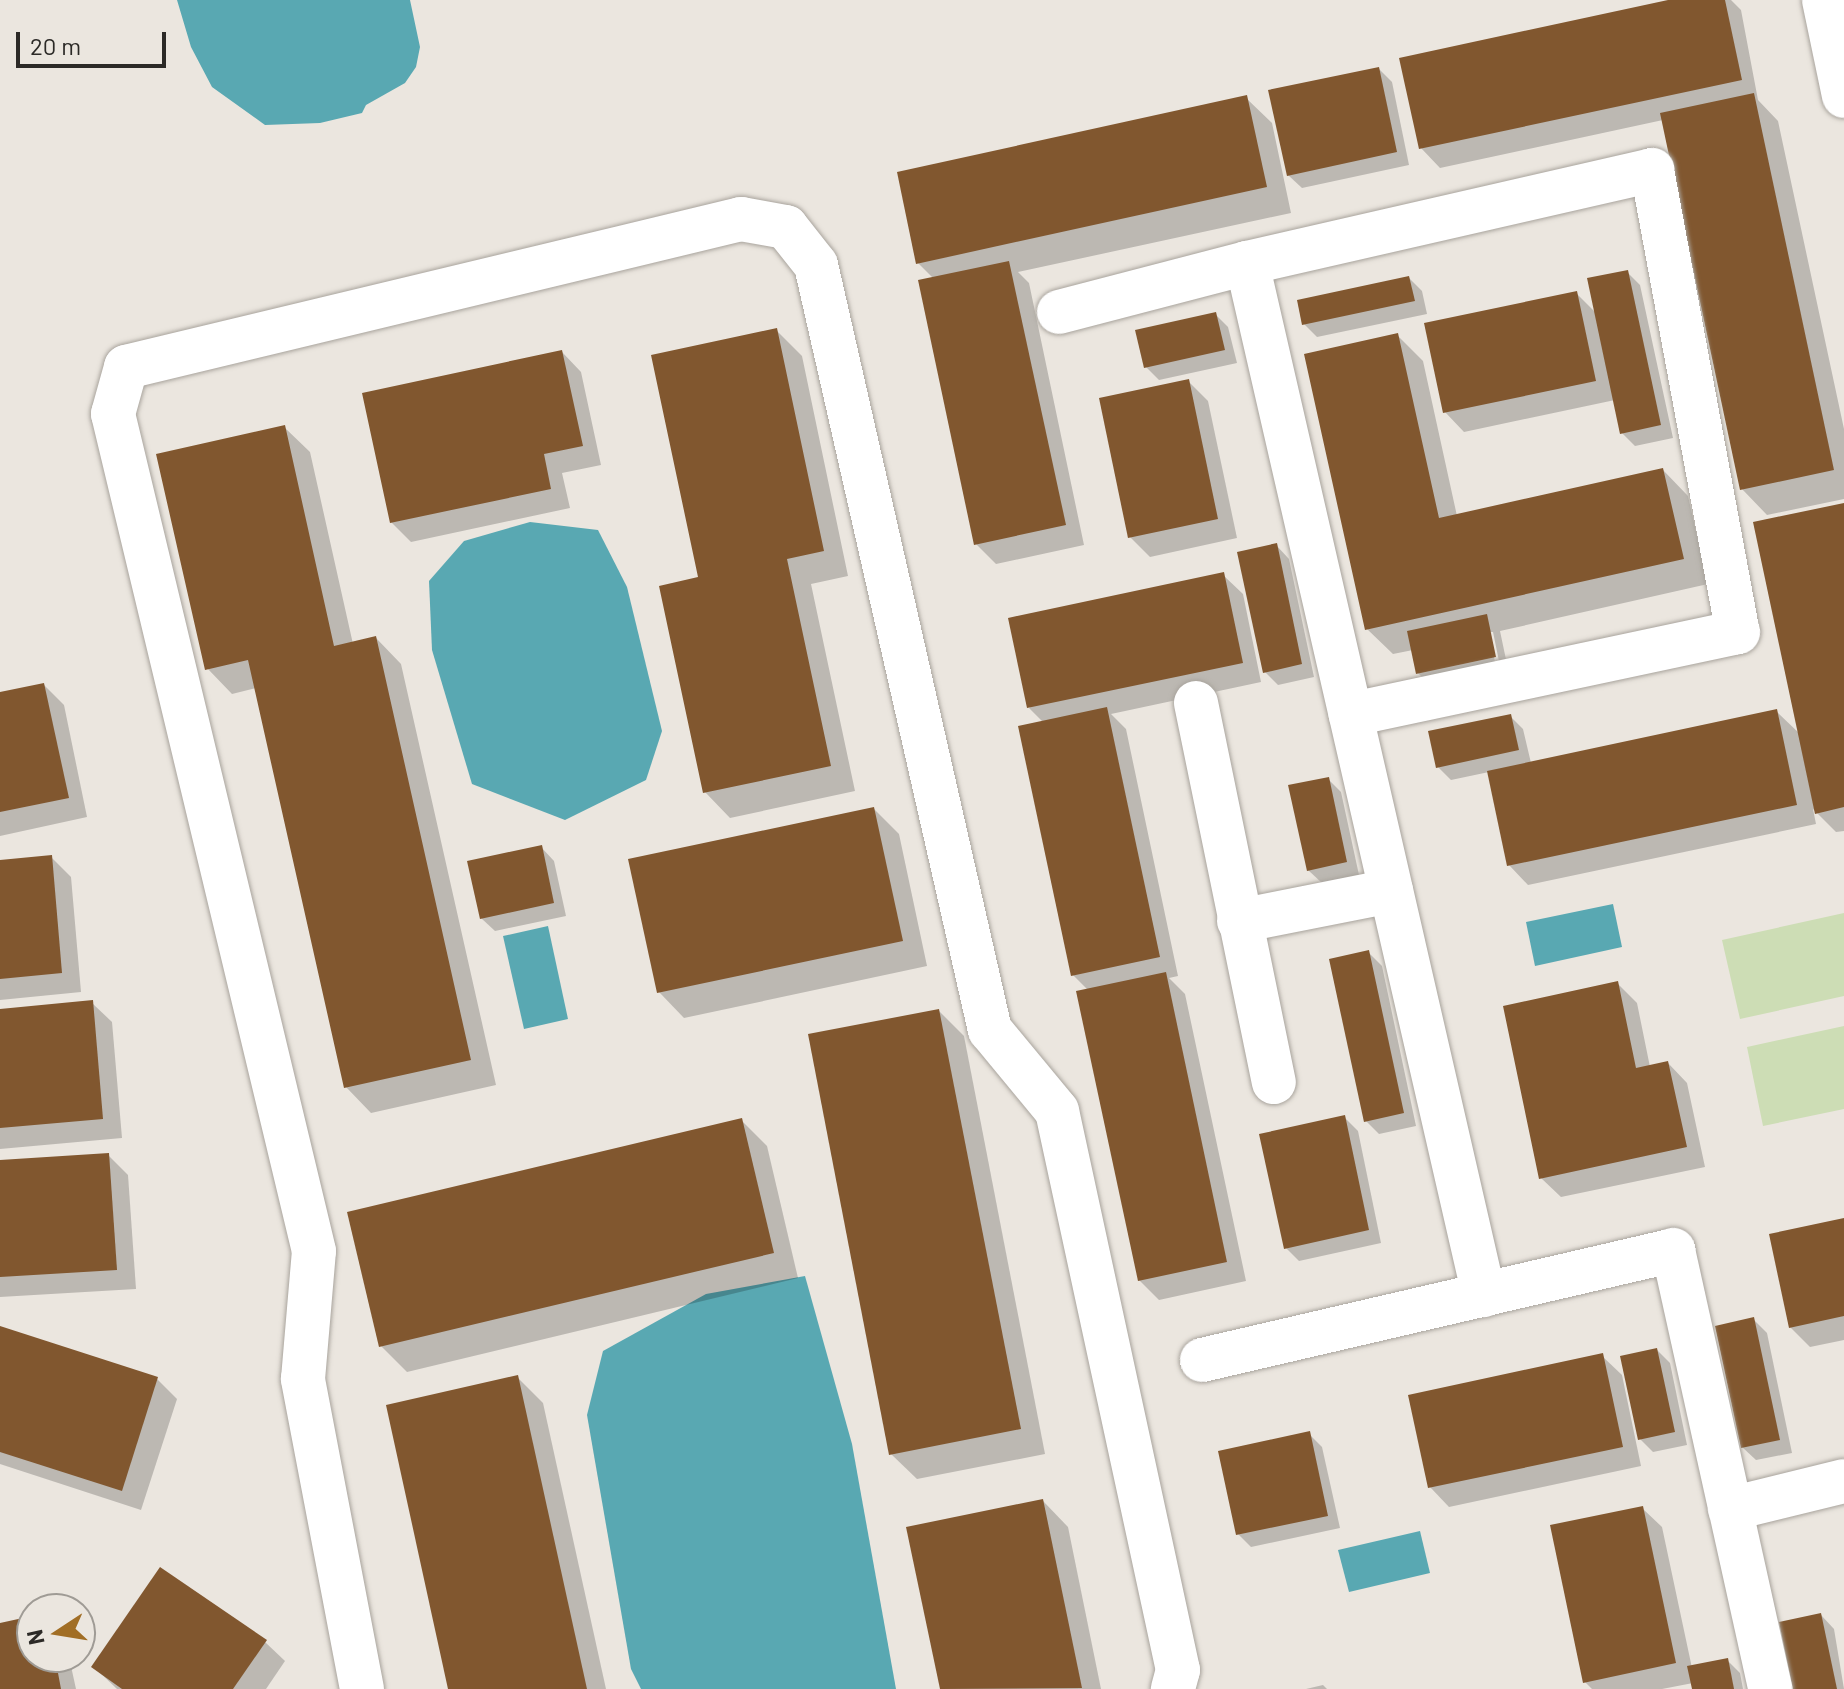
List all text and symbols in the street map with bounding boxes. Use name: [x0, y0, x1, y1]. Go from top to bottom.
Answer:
scale bar: [20, 16, 170, 66]
text: 20 m: [30, 31, 81, 60]
north arrow: [16, 1593, 96, 1673]
text: N: [20, 1628, 49, 1647]

